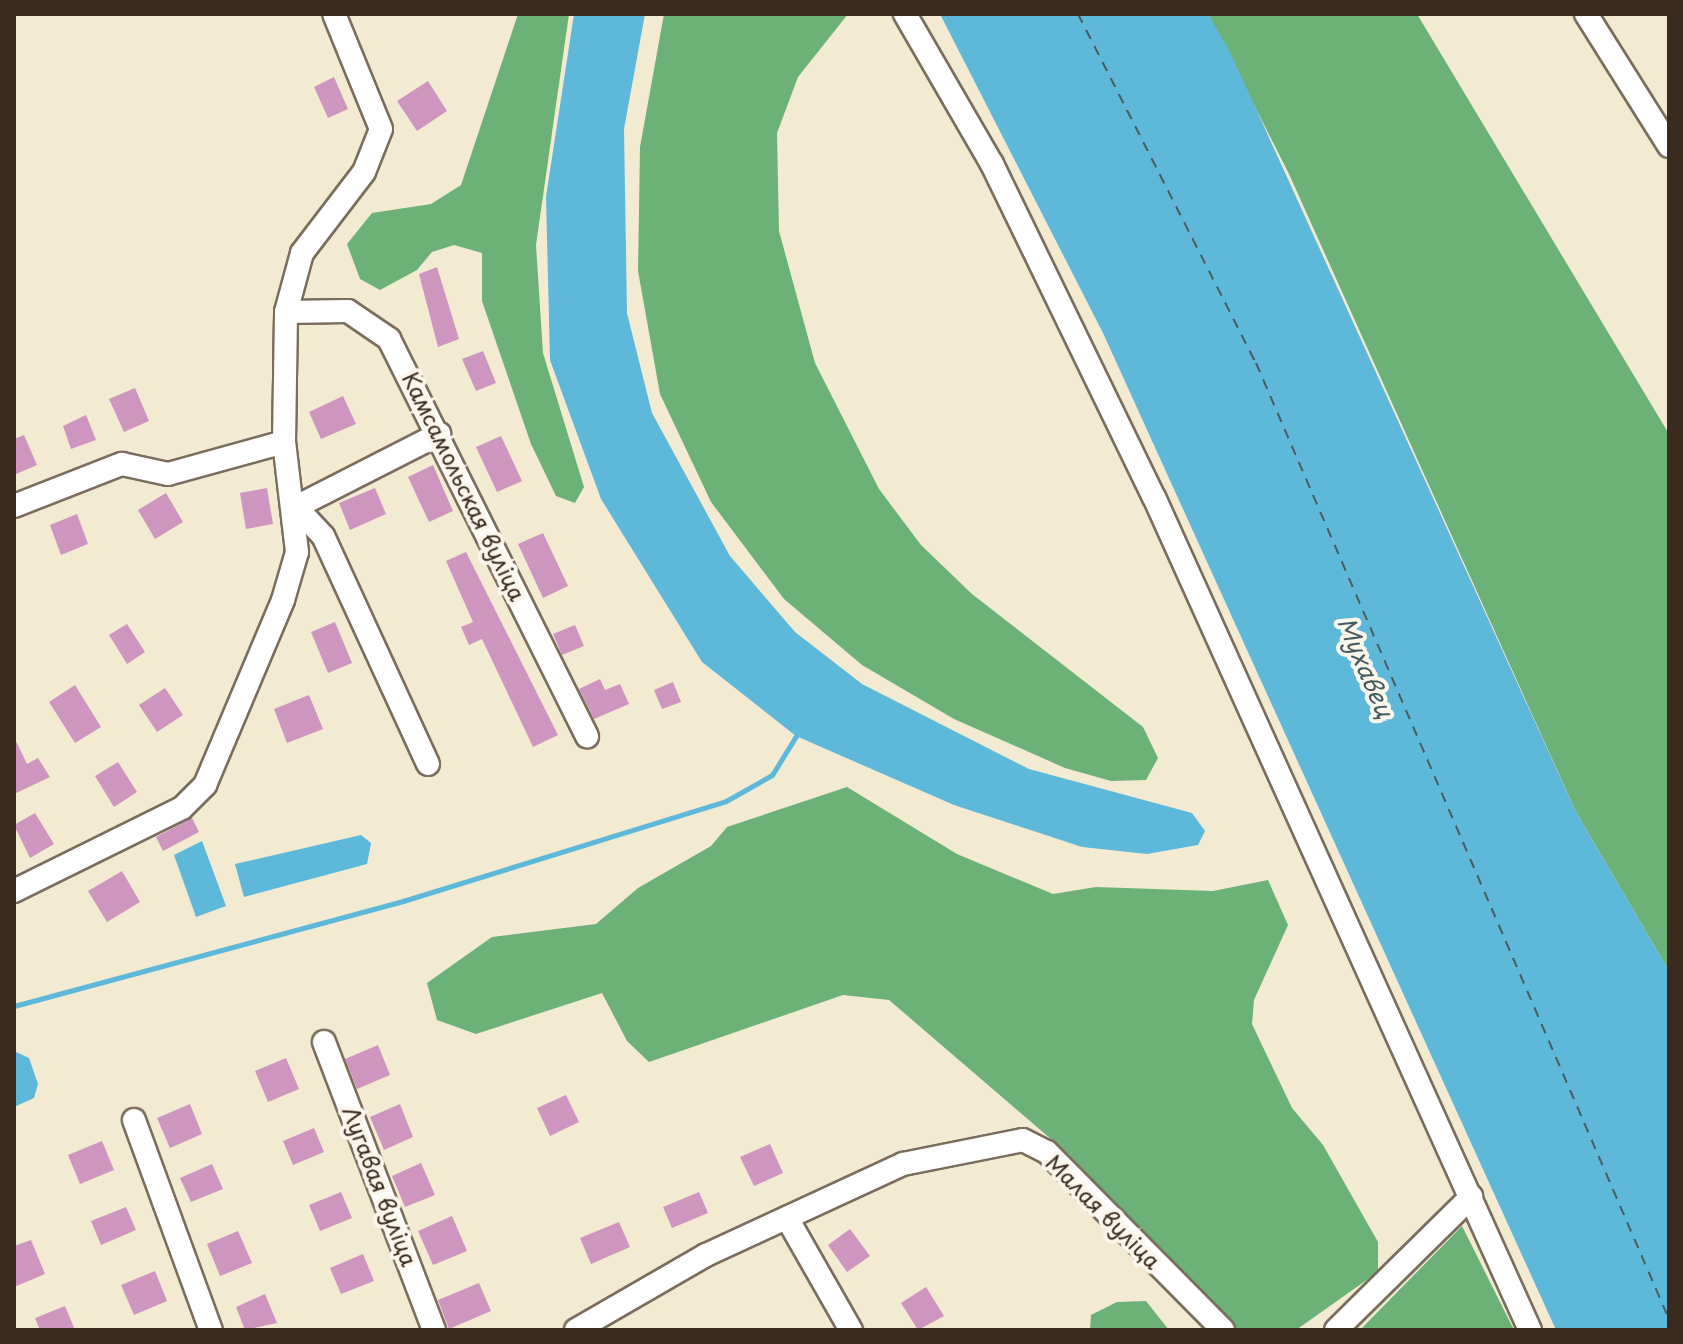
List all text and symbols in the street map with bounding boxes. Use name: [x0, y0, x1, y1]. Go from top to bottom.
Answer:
street label: Камсамольская вуліца: [398, 367, 532, 605]
water label: Мухавец: [1332, 612, 1400, 722]
street label: Лугавая вуліца: [338, 1102, 424, 1270]
street label: Малая вуліца: [1041, 1148, 1167, 1274]

